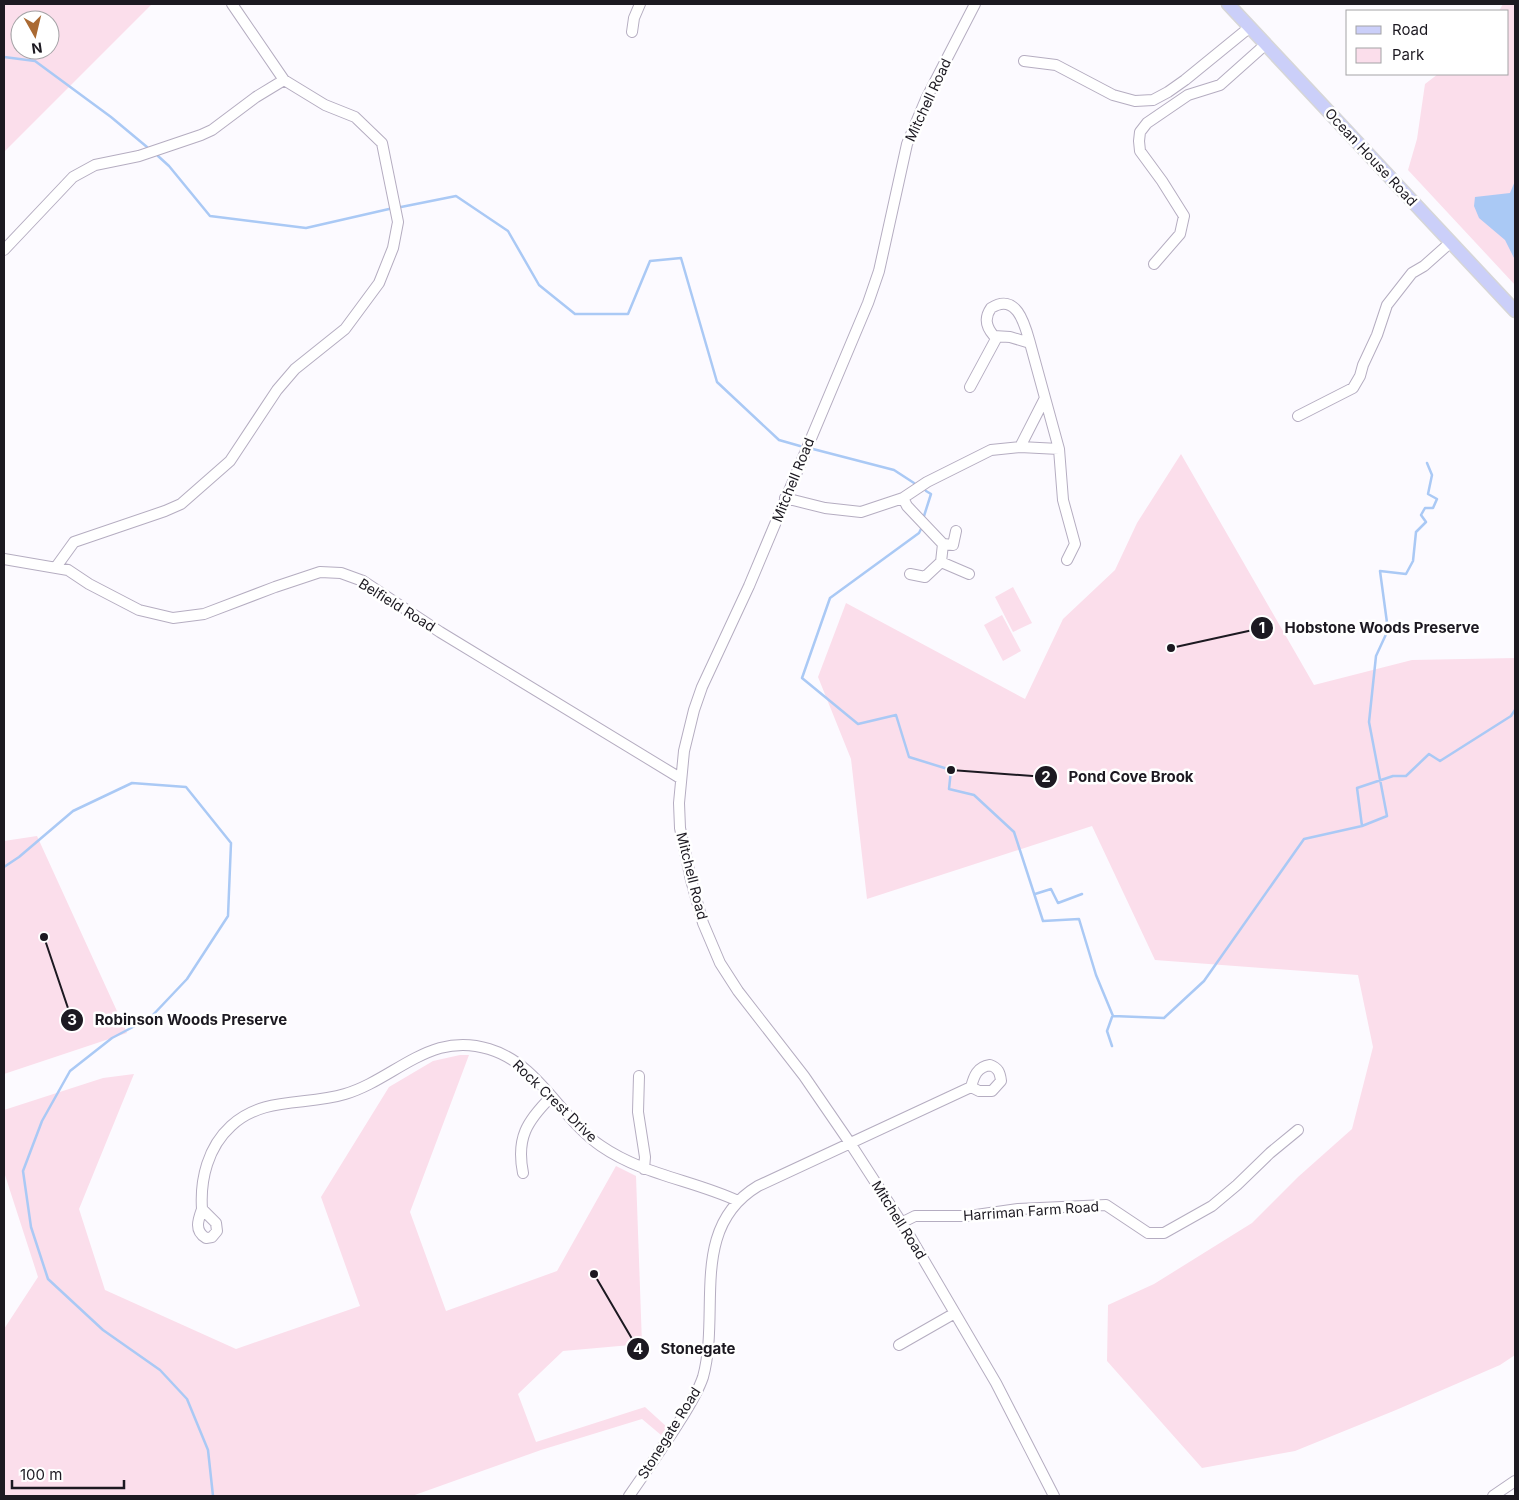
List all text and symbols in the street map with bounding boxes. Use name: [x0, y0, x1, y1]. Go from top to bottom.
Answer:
north arrow: [10, 10, 60, 60]
legend: [1346, 10, 1509, 75]
text: Road: [1392, 20, 1428, 39]
text: N: [30, 39, 43, 58]
text: Park: [1392, 45, 1425, 64]
street label: Mitchell Road: [901, 56, 954, 144]
street label: Ocean House Road: [1322, 104, 1421, 209]
street label: Mitchell Road: [768, 435, 817, 524]
street label: Belfield Road: [356, 574, 439, 635]
callout: Hobstone Woods Preserve: [1250, 613, 1490, 643]
text: 1: [1259, 618, 1265, 637]
text: Hobstone Woods Preserve: [1285, 618, 1480, 637]
callout: Pond Cove Brook: [1034, 762, 1204, 792]
text: 2: [1041, 767, 1051, 786]
text: Pond Cove Brook: [1068, 767, 1194, 786]
street label: Mitchell Road: [673, 830, 712, 921]
callout: Robinson Woods Preserve: [59, 1005, 297, 1035]
text: 3: [67, 1010, 77, 1029]
text: Robinson Woods Preserve: [95, 1010, 287, 1029]
street label: Rock Crest Drive: [510, 1056, 601, 1145]
street label: Mitchell Road: [869, 1177, 930, 1262]
street label: Harriman Farm Road: [962, 1197, 1100, 1224]
callout: Stonegate: [626, 1334, 746, 1364]
text: 4: [633, 1339, 643, 1358]
text: Stonegate: [660, 1339, 736, 1358]
street label: Stonegate Road: [634, 1384, 704, 1482]
scale bar: [12, 1458, 125, 1490]
text: 100 m: [20, 1465, 62, 1484]

